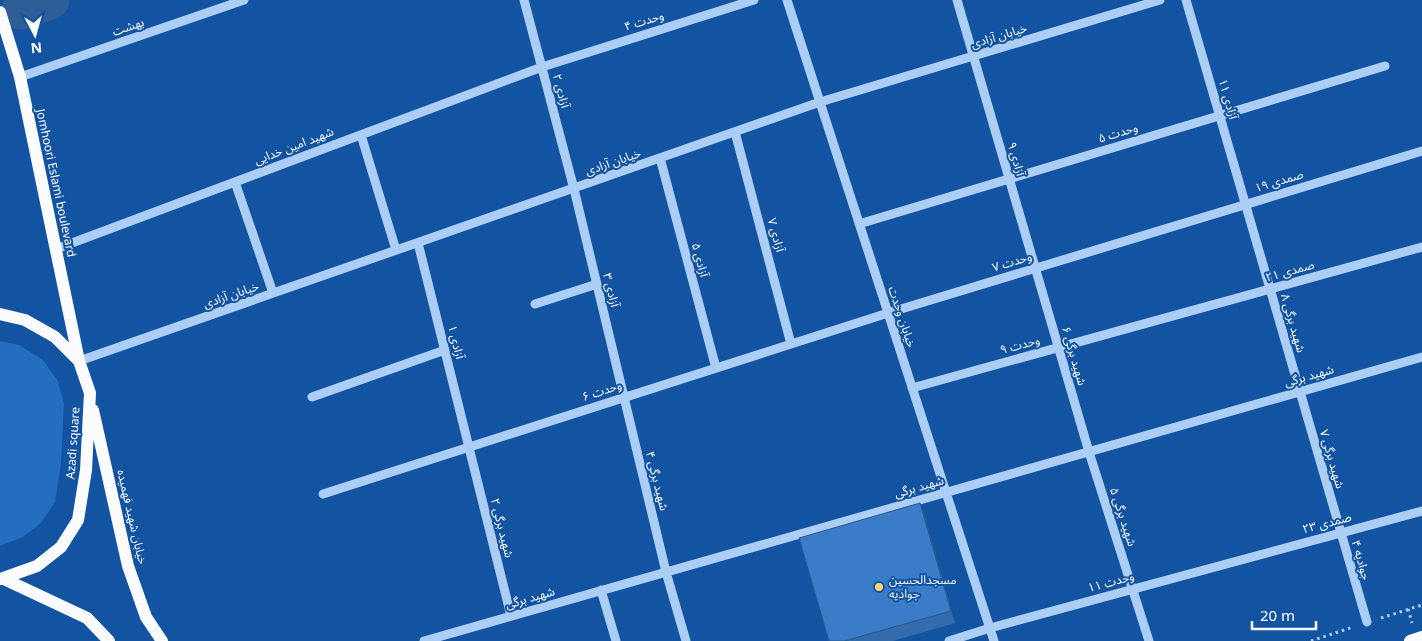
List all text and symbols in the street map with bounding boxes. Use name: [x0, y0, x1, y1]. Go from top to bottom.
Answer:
street label: وحدت ۴: [622, 6, 666, 35]
north arrow: [10, 10, 60, 60]
street label: بهشت: [110, 13, 146, 40]
street label: خیابان آزادی: [969, 19, 1029, 52]
text: N: [30, 38, 43, 58]
street label: آزادی ۲: [549, 72, 574, 110]
street label: آزادی ۱۱: [1215, 77, 1243, 122]
street label: Jomhoori Eslami boulevard: [32, 106, 81, 259]
street label: وحدت ۵: [1096, 118, 1140, 147]
street label: شهید امین خدایی: [252, 123, 336, 168]
street label: آزادی ۹: [1004, 140, 1030, 178]
street label: خیابان آزادی: [583, 144, 643, 179]
street label: صمدی ۱۹: [1252, 165, 1305, 196]
street label: آزادی ۷: [764, 216, 789, 254]
street label: آزادی ۵: [688, 241, 713, 279]
street label: وحدت ۷: [990, 247, 1034, 276]
street label: صمدی ۲۱: [1263, 255, 1316, 286]
street label: آزادی ۳: [599, 271, 624, 309]
street label: خیابان آزادی: [201, 277, 261, 312]
street label: خیابان وحدت: [885, 284, 920, 350]
street label: شهید برگی ۸: [1277, 291, 1310, 354]
street label: آزادی ۱: [444, 323, 469, 361]
street label: شهید برگی ۶: [1058, 324, 1091, 387]
street label: وحدت ۹: [998, 331, 1042, 358]
street label: شهید برگی: [1282, 360, 1336, 391]
street label: وحدت ۶: [580, 376, 624, 405]
street label: Azadi square: [61, 406, 84, 480]
street label: شهید برگی ۷: [1316, 427, 1349, 490]
street label: شهید برگی ۴: [642, 449, 673, 512]
street label: خیابان شهید فهمیده: [113, 468, 152, 566]
street label: شهید برگی: [892, 471, 946, 502]
street label: شهید برگی ۵: [1106, 485, 1141, 548]
street label: شهید برگی ۲: [487, 496, 518, 559]
street label: صمدی ۲۳: [1300, 508, 1353, 537]
street label: جوادیه ۴: [1348, 538, 1375, 582]
street label: وحدت ۱۱: [1086, 567, 1136, 596]
place label: مسجدالحسین جوادیه: [889, 571, 957, 602]
marker: مسجدالحسین جوادیه: [873, 581, 885, 593]
street label: شهید برگی: [503, 582, 557, 613]
scale bar: [1252, 598, 1316, 630]
text: 20 m: [1260, 605, 1295, 625]

